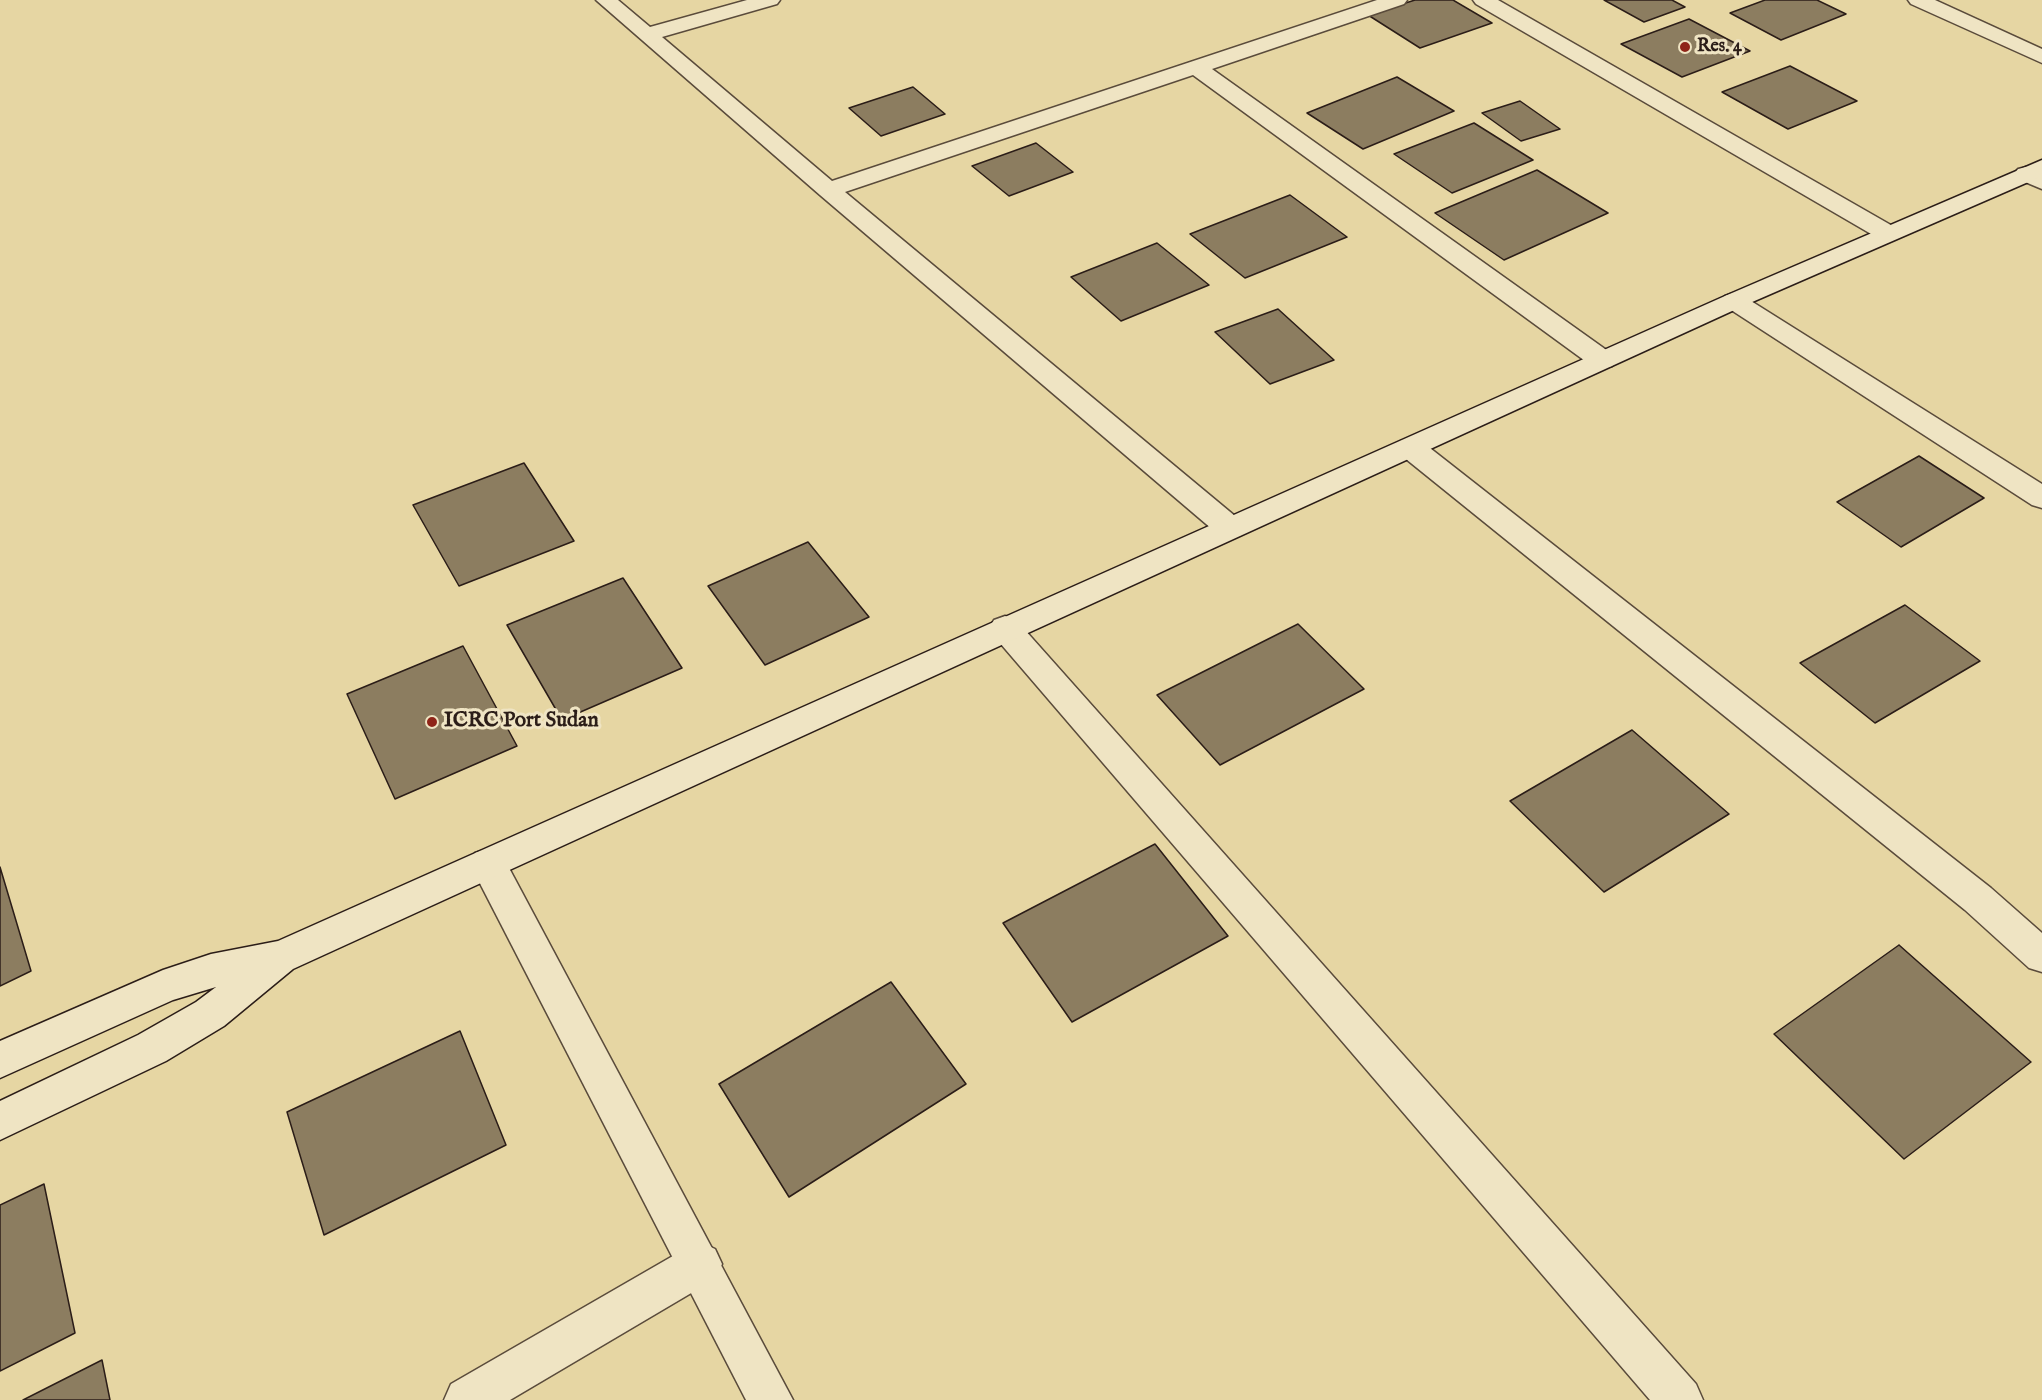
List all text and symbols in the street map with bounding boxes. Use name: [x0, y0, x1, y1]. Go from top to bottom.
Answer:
place label: Res. 4: [1697, 36, 1742, 58]
marker: Res. 4: [1678, 40, 1692, 54]
place label: ICRC Port Sudan: [444, 709, 599, 735]
marker: ICRC Port Sudan: [425, 715, 439, 729]

